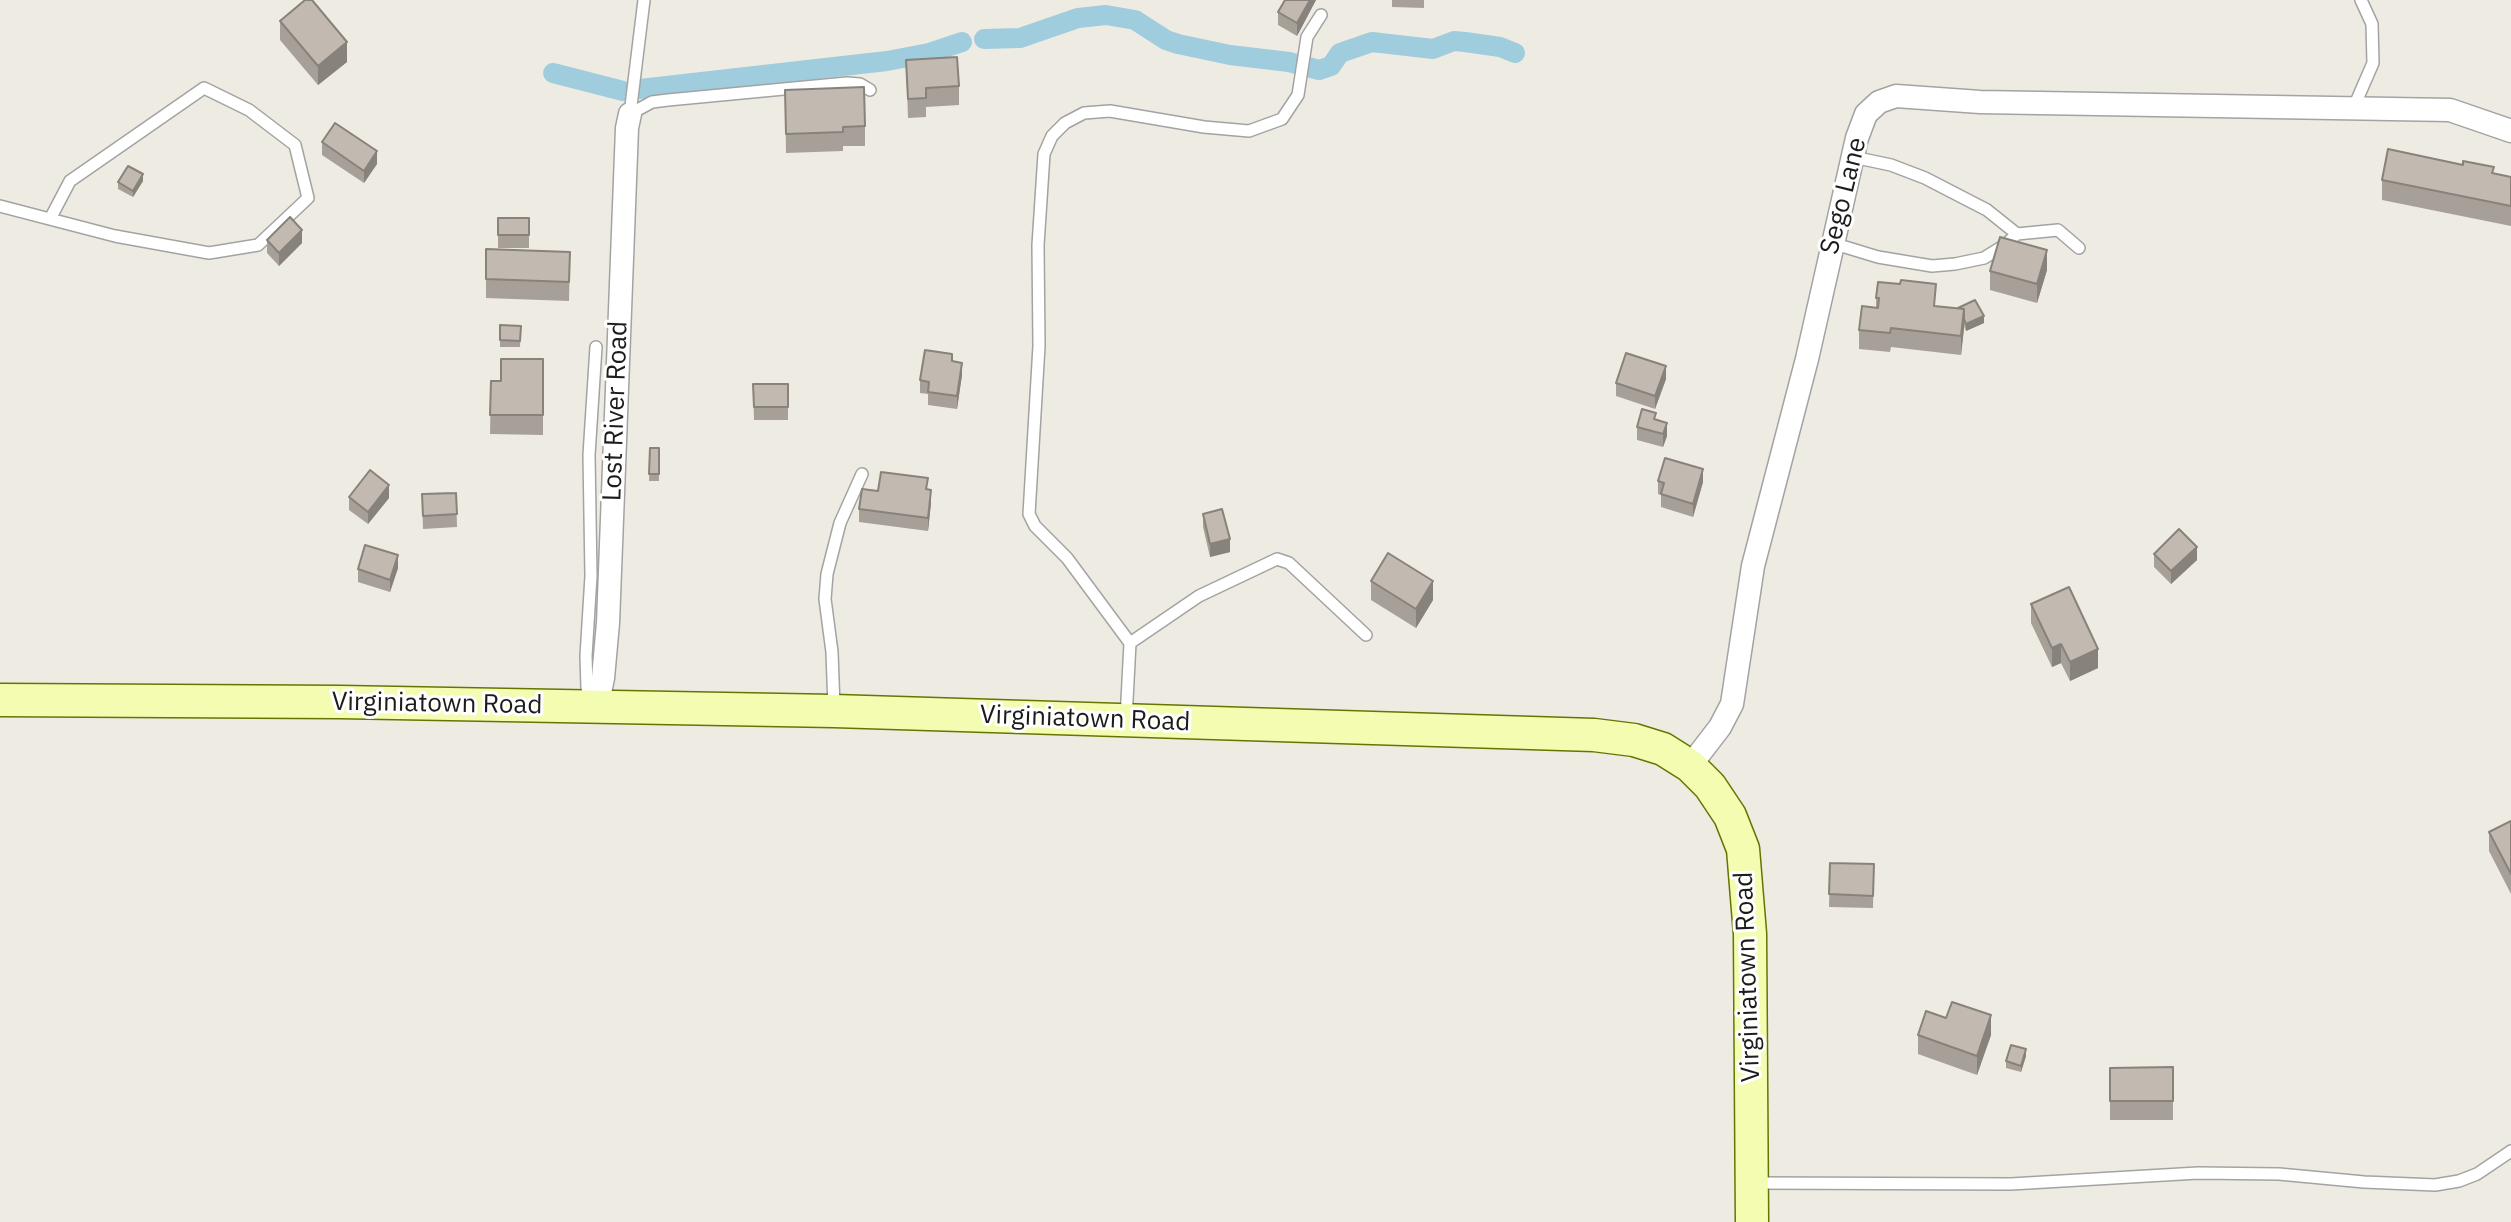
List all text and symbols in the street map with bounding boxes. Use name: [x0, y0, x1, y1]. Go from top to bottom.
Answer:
street label: Sego Lane: [1814, 134, 1874, 258]
street label: Lost River Road: [597, 320, 635, 502]
street label: Virginiatown Road: [331, 687, 543, 721]
street label: Virginiatown Road: [979, 700, 1191, 738]
street label: Virginiatown Road: [1729, 871, 1767, 1083]

